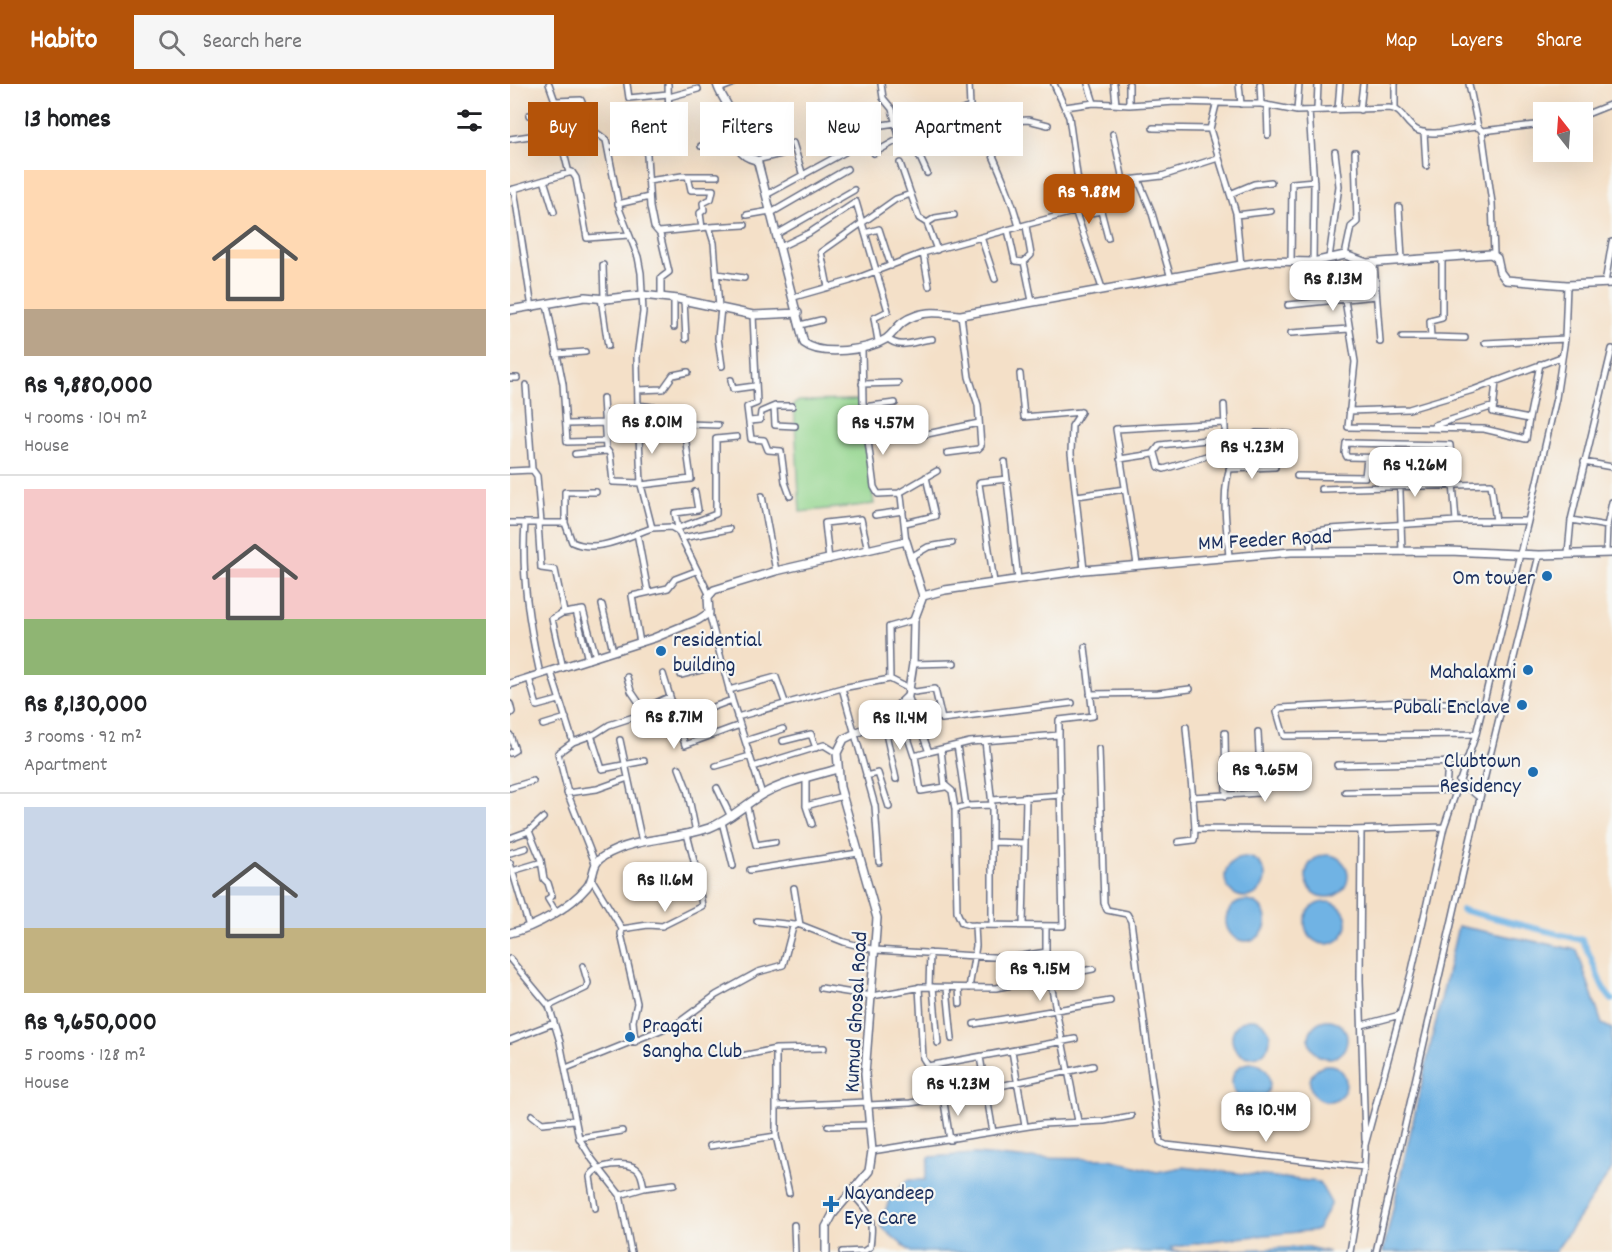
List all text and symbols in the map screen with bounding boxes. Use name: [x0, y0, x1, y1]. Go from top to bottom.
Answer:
search box: [134, 15, 554, 69]
text: Habito: [30, 22, 98, 62]
icon: search: [155, 26, 188, 59]
text: Search here: [203, 27, 302, 58]
text: Map: [1386, 27, 1417, 57]
text: Layers: [1450, 27, 1503, 57]
text: Share: [1536, 27, 1582, 57]
text: 13 homes: [24, 102, 111, 139]
chip: Buy: [528, 102, 598, 156]
chip: Rent: [610, 102, 688, 156]
chip: Filters: [700, 102, 794, 156]
chip: New: [806, 102, 881, 156]
chip: Apartment: [893, 102, 1023, 156]
north arrow: [1533, 102, 1593, 162]
map controls: [1533, 102, 1593, 162]
icon: filters: [453, 104, 486, 137]
pin: Rs 9.88M: [1027, 174, 1151, 225]
text: Rs 9.88M: [1058, 179, 1120, 207]
icon: home: [201, 209, 309, 317]
pin: Rs 8.13M: [1271, 261, 1395, 312]
text: Rs 8.13M: [1303, 266, 1363, 294]
text: Rs 9,880,000: [24, 368, 153, 405]
pin: Rs 8.01M: [590, 404, 714, 455]
text: 4 rooms · 104 m²: [24, 405, 147, 433]
pin: Rs 4.57M: [821, 405, 945, 456]
text: Rs 8.01M: [621, 409, 683, 437]
text: Rs 4.57M: [852, 410, 915, 438]
pin: Rs 4.23M: [1190, 429, 1314, 480]
text: House: [24, 433, 69, 461]
text: Rs 4.23M: [1220, 434, 1284, 462]
pin: Rs 4.26M: [1353, 447, 1477, 498]
text: Rs 4.26M: [1383, 452, 1447, 480]
street label: MM Feeder Road: [1197, 523, 1333, 560]
icon: home: [201, 528, 309, 636]
place label: Om tower: [1452, 564, 1536, 595]
marker: Om tower: [1540, 569, 1554, 583]
place label: residential building: [673, 626, 762, 682]
marker: residential building: [654, 644, 668, 658]
place label: Mahalaxmi: [1430, 658, 1516, 689]
marker: Mahalaxmi: [1521, 663, 1535, 677]
text: Rs 8,130,000: [24, 687, 148, 724]
place label: Pubali Enclave: [1393, 693, 1510, 724]
marker: Pubali Enclave: [1515, 698, 1529, 712]
pin: Rs 8.71M: [612, 699, 736, 750]
pin: Rs 11.4M: [838, 700, 962, 751]
text: Rs 8.71M: [645, 704, 703, 732]
text: Rs 11.4M: [873, 705, 927, 733]
text: 3 rooms · 92 m²: [24, 724, 142, 752]
place label: Clubtown Residency: [1439, 747, 1522, 803]
text: Apartment: [24, 752, 107, 780]
pin: Rs 9.65M: [1203, 752, 1327, 803]
text: Rs 9.65M: [1232, 757, 1298, 785]
marker: Clubtown Residency: [1526, 765, 1540, 779]
icon: home: [201, 846, 309, 954]
pin: Rs 11.6M: [603, 862, 727, 913]
text: Rs 11.6M: [637, 867, 693, 895]
street label: Kumud Ghosal Road: [838, 931, 877, 1094]
pin: Rs 9.15M: [978, 951, 1102, 1002]
text: Rs 9.15M: [1010, 956, 1070, 984]
text: Rs 9,650,000: [24, 1005, 157, 1042]
place label: Pragati Sangha Club: [642, 1012, 742, 1068]
marker: Pragati Sangha Club: [623, 1030, 637, 1044]
text: 5 rooms · 128 m²: [24, 1042, 146, 1070]
pin: Rs 4.23M: [896, 1066, 1020, 1117]
text: House: [24, 1070, 69, 1098]
text: Rs 4.23M: [926, 1071, 990, 1099]
pin: Rs 10.4M: [1204, 1092, 1328, 1143]
text: Rs 10.4M: [1235, 1097, 1297, 1125]
place label: Nayandeep Eye Care: [844, 1179, 934, 1235]
marker: Nayandeep Eye Care: [822, 1195, 840, 1213]

